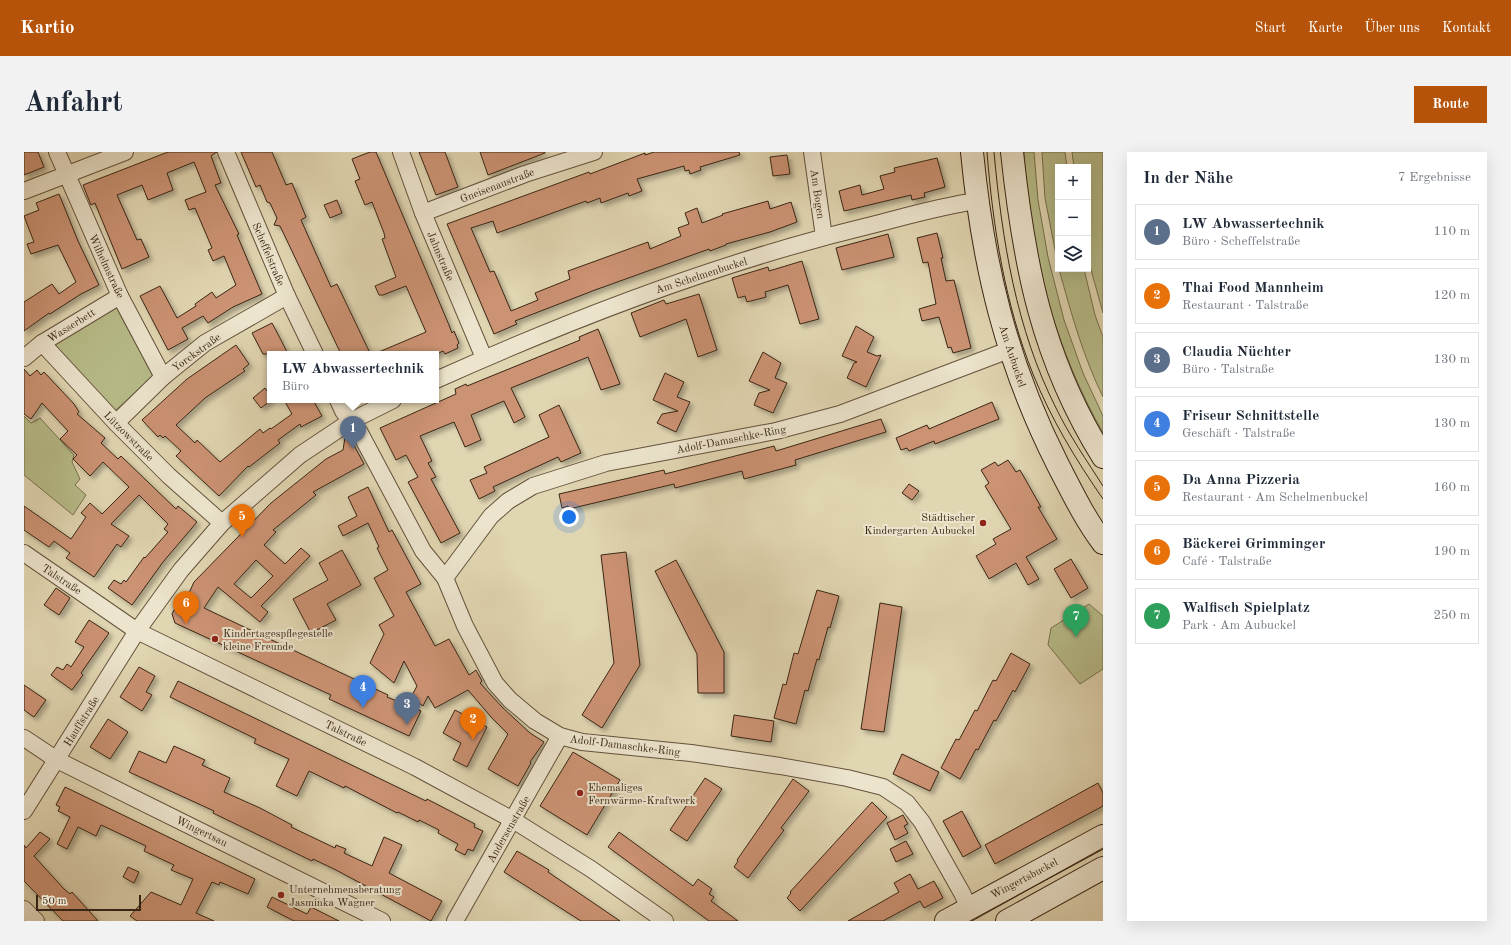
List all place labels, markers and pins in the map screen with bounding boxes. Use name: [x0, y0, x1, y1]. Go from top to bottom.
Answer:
pin: 1: [340, 416, 366, 449]
pin: 5: [229, 504, 255, 537]
place label: Städtischer Kindergarten Aubuckel: [864, 513, 975, 537]
marker: Städtischer Kindergarten Aubuckel: [978, 518, 988, 528]
pin: 6: [173, 591, 199, 624]
pin: 7: [1063, 604, 1089, 637]
place label: Kindertagespflegestelle kleine Freunde: [223, 629, 333, 653]
marker: Kindertagespflegestelle kleine Freunde: [210, 634, 220, 644]
pin: 4: [350, 675, 376, 708]
pin: 3: [394, 692, 420, 725]
pin: 2: [460, 707, 486, 740]
place label: Ehemaliges Fernwärme-Kraftwerk: [588, 783, 696, 807]
marker: Ehemaliges Fernwärme-Kraftwerk: [575, 788, 585, 798]
place label: Unternehmensberatung Jasminka Wagner: [289, 885, 401, 909]
marker: Unternehmensberatung Jasminka Wagner: [276, 890, 286, 900]

